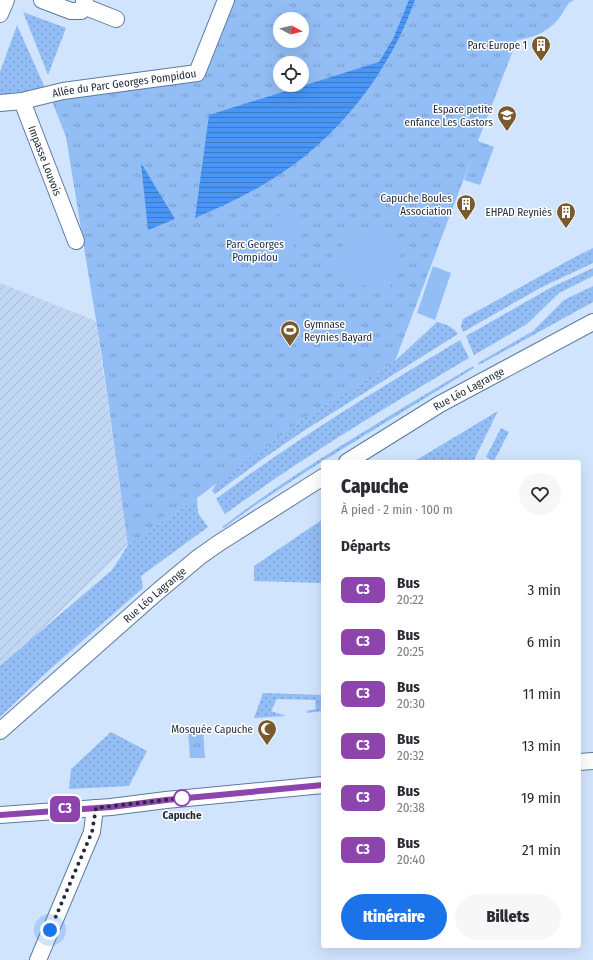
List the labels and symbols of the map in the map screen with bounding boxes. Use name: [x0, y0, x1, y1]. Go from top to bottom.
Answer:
north arrow: [273, 12, 309, 48]
building icon: Parc Europe 1: [530, 34, 552, 62]
place label: Parc Europe 1: [467, 39, 527, 52]
street label: Allée du Parc Georges Pompidou: [51, 67, 197, 100]
place label: Espace petite enfance Les Castors: [404, 103, 493, 129]
school or university icon: Espace petite enfance Les Castors: [496, 104, 518, 132]
street label: Impasse Louvois: [26, 124, 65, 198]
place label: Capuche Boules Association: [380, 192, 452, 218]
building icon: Capuche Boules Association: [455, 193, 477, 221]
building icon: EHPAD Reyniès: [555, 201, 577, 229]
place label: EHPAD Reyniès: [485, 206, 552, 219]
park label: Parc Georges Pompidou: [226, 238, 284, 264]
place label: Gymnase Reynies Bayard: [304, 318, 372, 344]
sports icon: Gymnase Reynies Bayard: [279, 319, 301, 347]
street label: Rue Léo Lagrange: [431, 364, 506, 413]
street label: Rue Léo Lagrange: [121, 564, 189, 625]
mosque icon: Mosquée Capuche: [256, 718, 278, 746]
place label: Mosquée Capuche: [171, 723, 253, 736]
marker: Capuche: [173, 789, 191, 807]
line badge: C3: [47, 796, 83, 822]
place label: Capuche: [163, 809, 202, 822]
your location: [40, 920, 60, 940]

